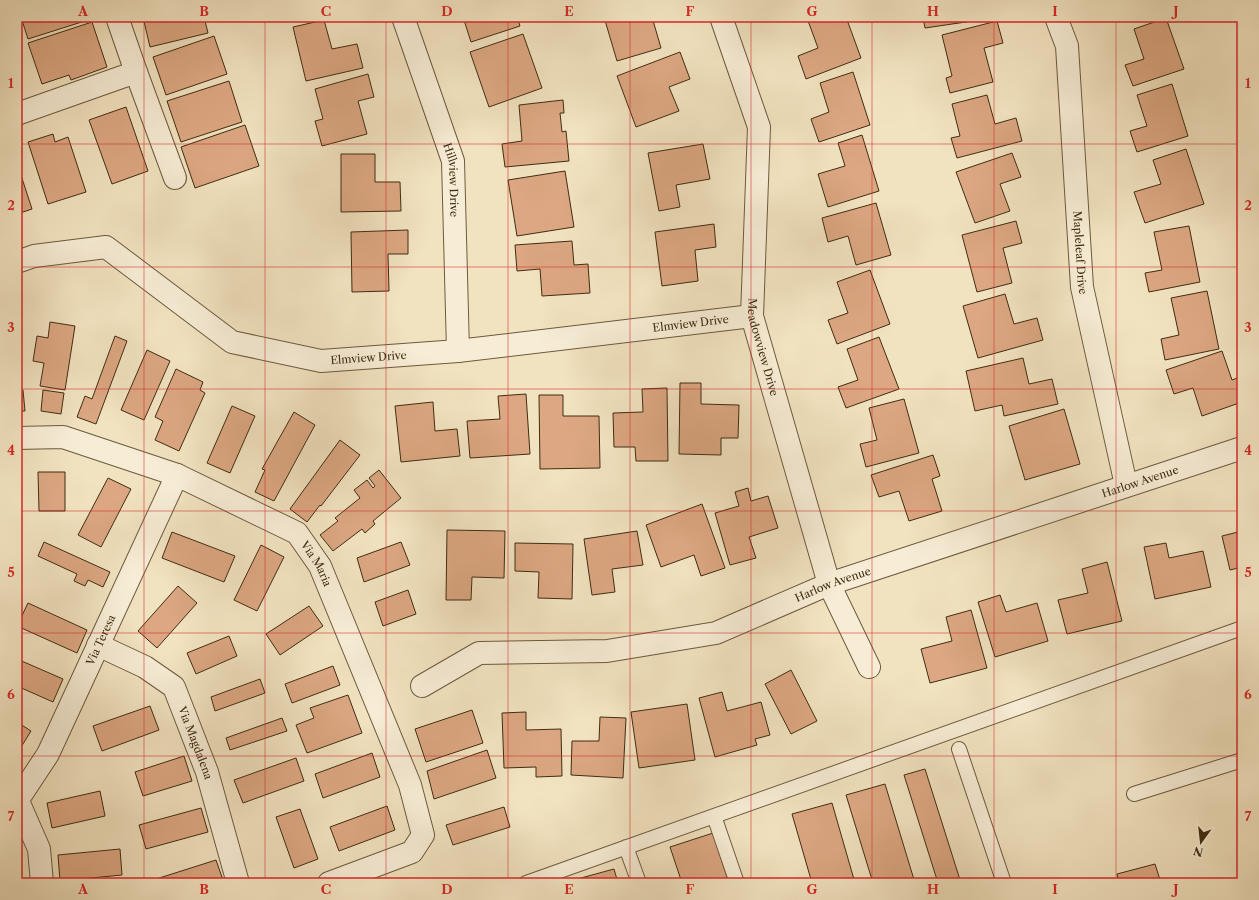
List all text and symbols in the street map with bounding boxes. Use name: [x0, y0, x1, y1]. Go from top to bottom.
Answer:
text: A: [77, 3, 89, 19]
text: B: [199, 3, 209, 19]
text: C: [321, 3, 331, 19]
text: D: [441, 3, 453, 19]
text: E: [564, 3, 574, 19]
text: F: [686, 3, 695, 19]
text: G: [806, 3, 818, 19]
text: H: [927, 3, 939, 19]
text: I: [1052, 3, 1058, 19]
text: J: [1171, 3, 1179, 19]
text: 1: [8, 75, 14, 91]
text: 1: [1245, 75, 1251, 91]
street label: Hillview Drive: [440, 141, 461, 217]
text: 2: [7, 197, 15, 213]
text: 2: [1244, 197, 1252, 213]
street label: Mapleleaf Drive: [1070, 210, 1090, 296]
street label: Meadowview Drive: [745, 298, 782, 398]
street label: Elmview Drive: [652, 312, 729, 335]
text: 3: [7, 319, 15, 335]
text: 3: [1244, 319, 1252, 335]
street label: Elmview Drive: [330, 348, 407, 367]
text: 4: [7, 442, 15, 458]
text: 4: [1244, 442, 1252, 458]
street label: Harlow Avenue: [1100, 462, 1180, 501]
street label: Via Maria: [297, 537, 335, 589]
text: 5: [7, 564, 15, 580]
street label: Harlow Avenue: [793, 564, 872, 605]
text: 5: [1244, 564, 1252, 580]
street label: Via Teresa: [83, 612, 119, 668]
text: 6: [7, 686, 15, 702]
text: 6: [1244, 686, 1252, 702]
street label: Via Magdalena: [175, 703, 216, 781]
text: 7: [8, 808, 15, 824]
text: 7: [1245, 808, 1252, 824]
north arrow: [1181, 822, 1221, 862]
text: N: [1192, 844, 1205, 860]
text: A: [77, 881, 89, 897]
text: B: [199, 881, 209, 897]
text: C: [321, 881, 331, 897]
text: D: [441, 881, 453, 897]
text: E: [564, 881, 574, 897]
text: F: [686, 881, 695, 897]
text: G: [806, 881, 818, 897]
text: H: [927, 881, 939, 897]
text: I: [1052, 881, 1058, 897]
text: J: [1171, 881, 1179, 897]

